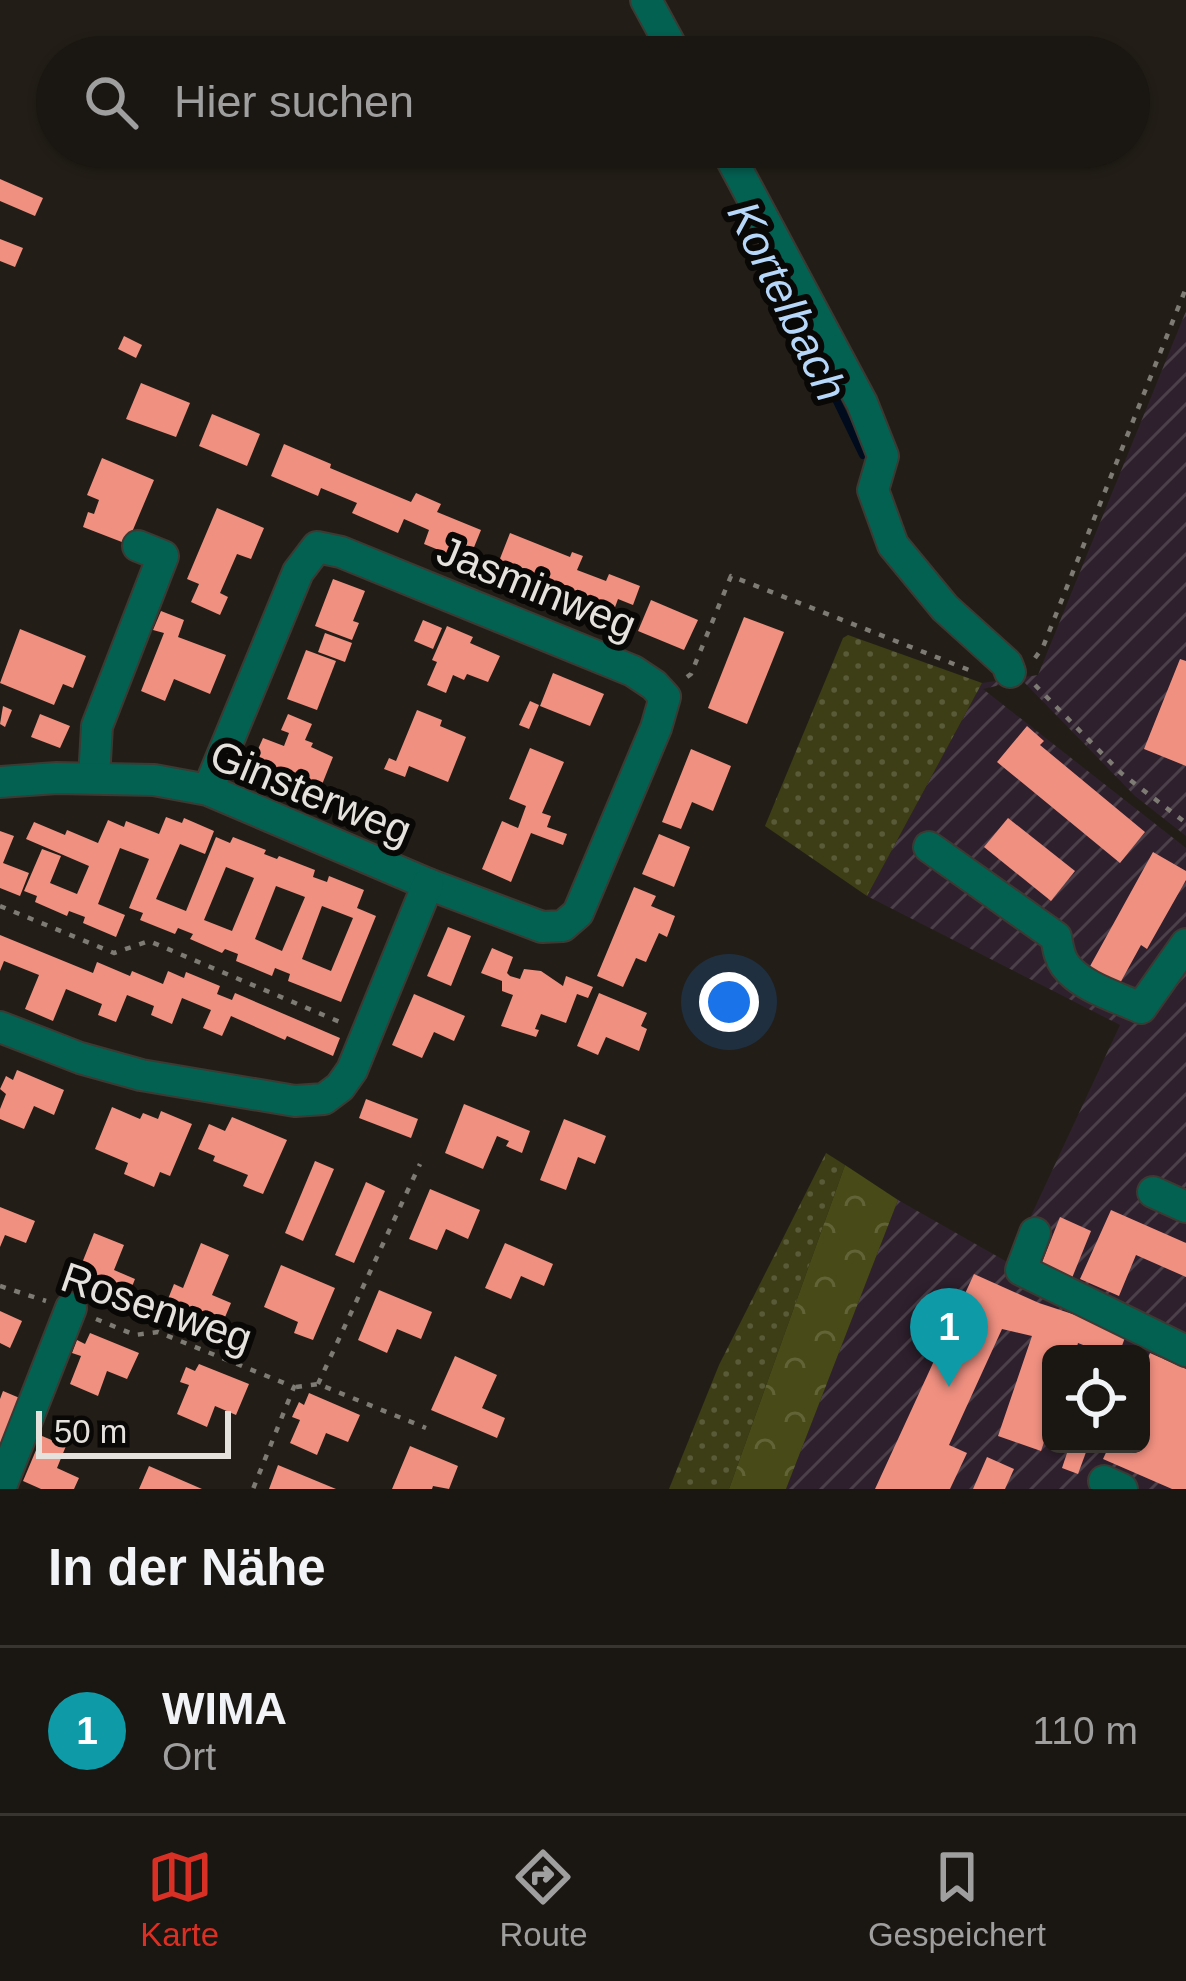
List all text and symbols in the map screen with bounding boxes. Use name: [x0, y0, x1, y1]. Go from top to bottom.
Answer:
search box: [36, 36, 1150, 168]
icon: search: [78, 69, 144, 135]
text: Hier suchen: [174, 76, 414, 127]
water label: Kortelbach: [717, 193, 858, 409]
street label: Jasminweg: [431, 526, 643, 649]
street label: Ginsterweg: [204, 731, 418, 854]
your location: [699, 972, 759, 1032]
street label: Rosenweg: [55, 1253, 258, 1362]
pin: 1: [910, 1288, 988, 1387]
map controls: [1042, 1345, 1150, 1453]
button: locate: [1042, 1345, 1150, 1453]
scale bar: [36, 1405, 231, 1458]
text: 50 m: [54, 1413, 127, 1450]
text: In der Nähe: [48, 1539, 326, 1596]
text: WIMA: [162, 1683, 287, 1734]
text: 1: [76, 1709, 98, 1752]
text: 110 m: [1033, 1709, 1138, 1752]
text: Ort: [162, 1735, 216, 1778]
tab: Karte: [140, 1844, 219, 1954]
tab: Route: [499, 1844, 588, 1954]
tab: Gespeichert: [868, 1844, 1046, 1954]

